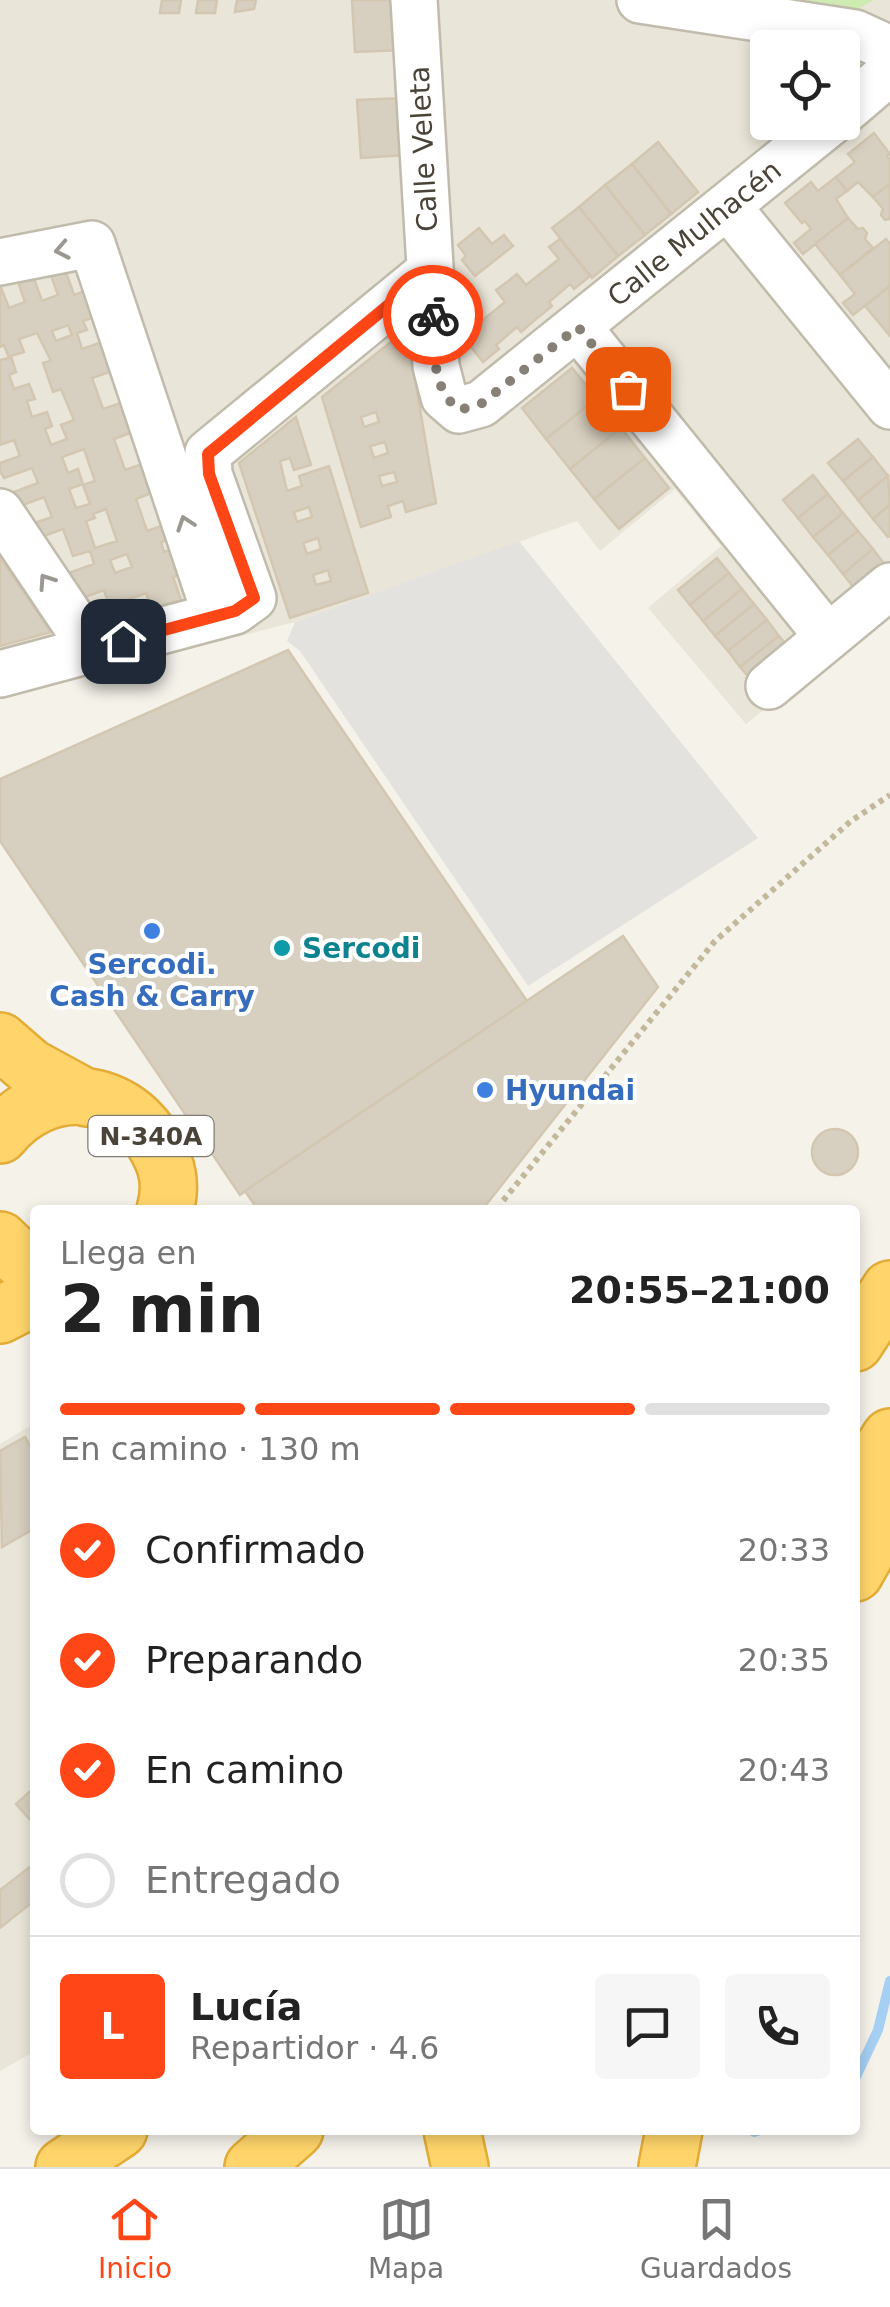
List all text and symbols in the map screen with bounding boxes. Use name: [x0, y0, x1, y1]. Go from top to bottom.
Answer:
map controls: [750, 30, 860, 140]
button: locate: [750, 30, 860, 140]
street label: Calle Veleta: [403, 65, 444, 233]
street label: Calle Mulhacén: [601, 153, 788, 313]
one-way arrow: [54, 238, 71, 259]
courier: [383, 265, 483, 365]
icon: bike: [406, 288, 461, 343]
pin: [586, 347, 671, 432]
icon: bag: [601, 362, 656, 417]
one-way arrow: [177, 516, 197, 533]
one-way arrow: [40, 573, 58, 592]
pin: [81, 599, 166, 684]
icon: home: [96, 614, 151, 669]
marker: Sercodi. Cash & Carry: [141, 920, 163, 942]
place label: Sercodi: [302, 932, 420, 965]
marker: Sercodi: [271, 937, 293, 959]
place label: Sercodi. Cash & Carry: [49, 948, 255, 1013]
place label: Hyundai: [505, 1074, 635, 1107]
marker: Hyundai: [474, 1079, 496, 1101]
road number: N-340A: [88, 1116, 214, 1156]
text: Llega en: [60, 1234, 196, 1272]
text: 20:55–21:00: [569, 1268, 830, 1312]
text: 2 min: [60, 1272, 264, 1347]
text: En camino · 130 m: [60, 1430, 361, 1468]
icon: check: [60, 1523, 115, 1578]
text: Confirmado: [145, 1528, 365, 1572]
text: 20:33: [738, 1531, 830, 1569]
icon: check: [60, 1633, 115, 1688]
text: Preparando: [145, 1638, 363, 1682]
text: 20:35: [738, 1641, 830, 1679]
icon: check: [60, 1743, 115, 1798]
text: En camino: [145, 1748, 344, 1792]
text: 20:43: [738, 1751, 830, 1789]
text: Entregado: [145, 1858, 341, 1902]
button: chat: [595, 1974, 700, 2079]
button: phone: [725, 1974, 830, 2079]
text: Lucía: [190, 1985, 302, 2029]
text: L: [100, 2004, 125, 2048]
text: Repartidor · 4.6: [190, 2029, 439, 2067]
tab: Inicio: [98, 2192, 172, 2285]
tab: Mapa: [368, 2192, 444, 2285]
tab: Guardados: [640, 2192, 792, 2285]

